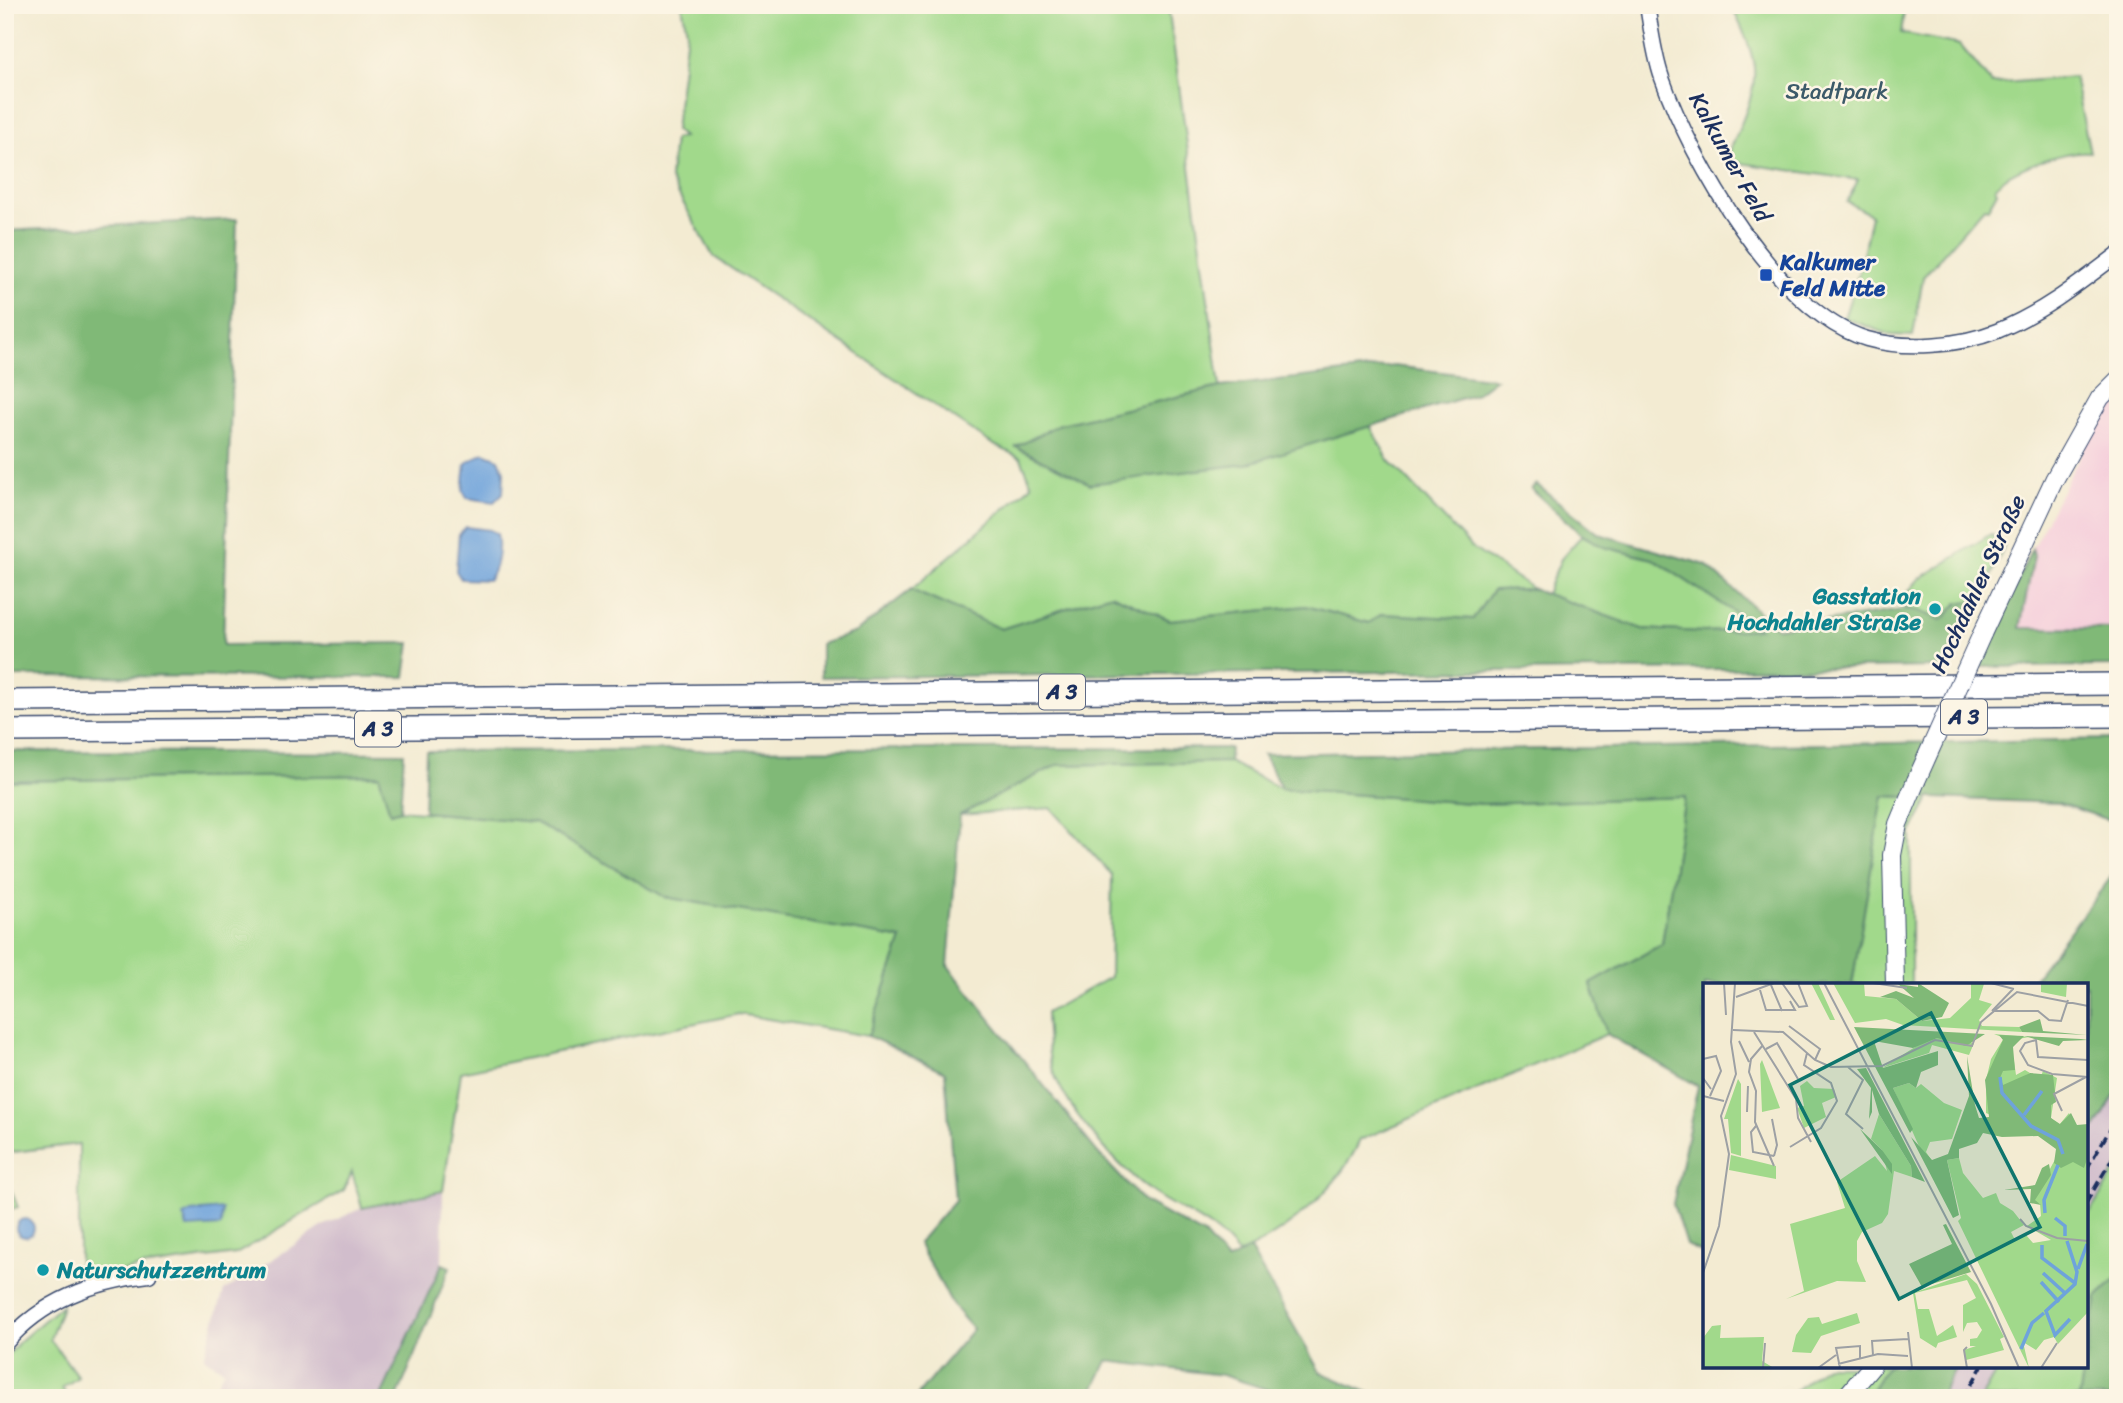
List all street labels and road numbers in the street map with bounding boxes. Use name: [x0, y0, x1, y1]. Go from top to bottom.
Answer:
street label: Kalkumer Feld: [1677, 84, 1784, 231]
street label: Hochdahler Straße: [1919, 488, 2038, 680]
road number: A 3: [1039, 674, 1085, 710]
road number: A 3: [1941, 700, 1987, 734]
road number: A 3: [355, 712, 401, 746]

